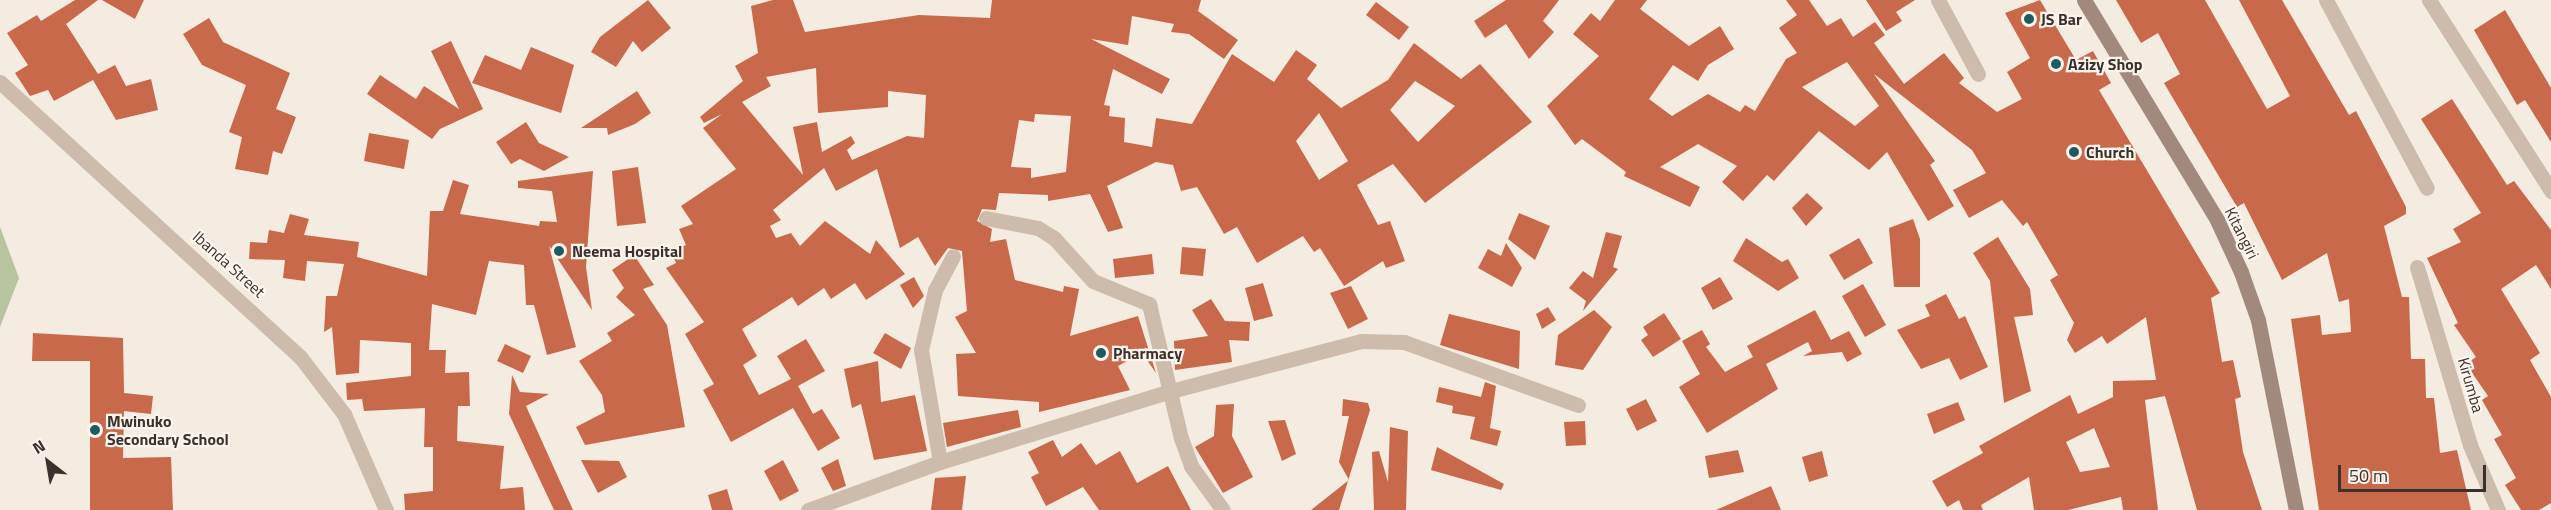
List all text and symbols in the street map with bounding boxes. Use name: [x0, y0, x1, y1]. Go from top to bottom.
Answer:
place label: JS Bar: [2041, 9, 2082, 29]
marker: JS Bar: [2022, 12, 2036, 26]
place label: Azizy Shop: [2068, 54, 2143, 74]
marker: Azizy Shop: [2049, 57, 2063, 71]
place label: Church: [2086, 142, 2134, 162]
marker: Church: [2067, 145, 2081, 159]
street label: Kitangiri: [2221, 204, 2263, 262]
street label: Ibanda Street: [189, 227, 269, 301]
place label: Neema Hospital: [572, 241, 682, 261]
marker: Neema Hospital: [550, 242, 568, 260]
place label: Pharmacy: [1113, 343, 1182, 363]
marker: Pharmacy: [1094, 346, 1108, 360]
street label: Kirumba: [2454, 355, 2488, 415]
place label: Mwinuko Secondary School: [107, 411, 229, 449]
marker: Mwinuko Secondary School: [88, 423, 102, 437]
north arrow: [18, 432, 78, 492]
text: N: [28, 433, 50, 460]
scale bar: [2341, 453, 2490, 491]
text: 50 m: [2349, 462, 2388, 489]

